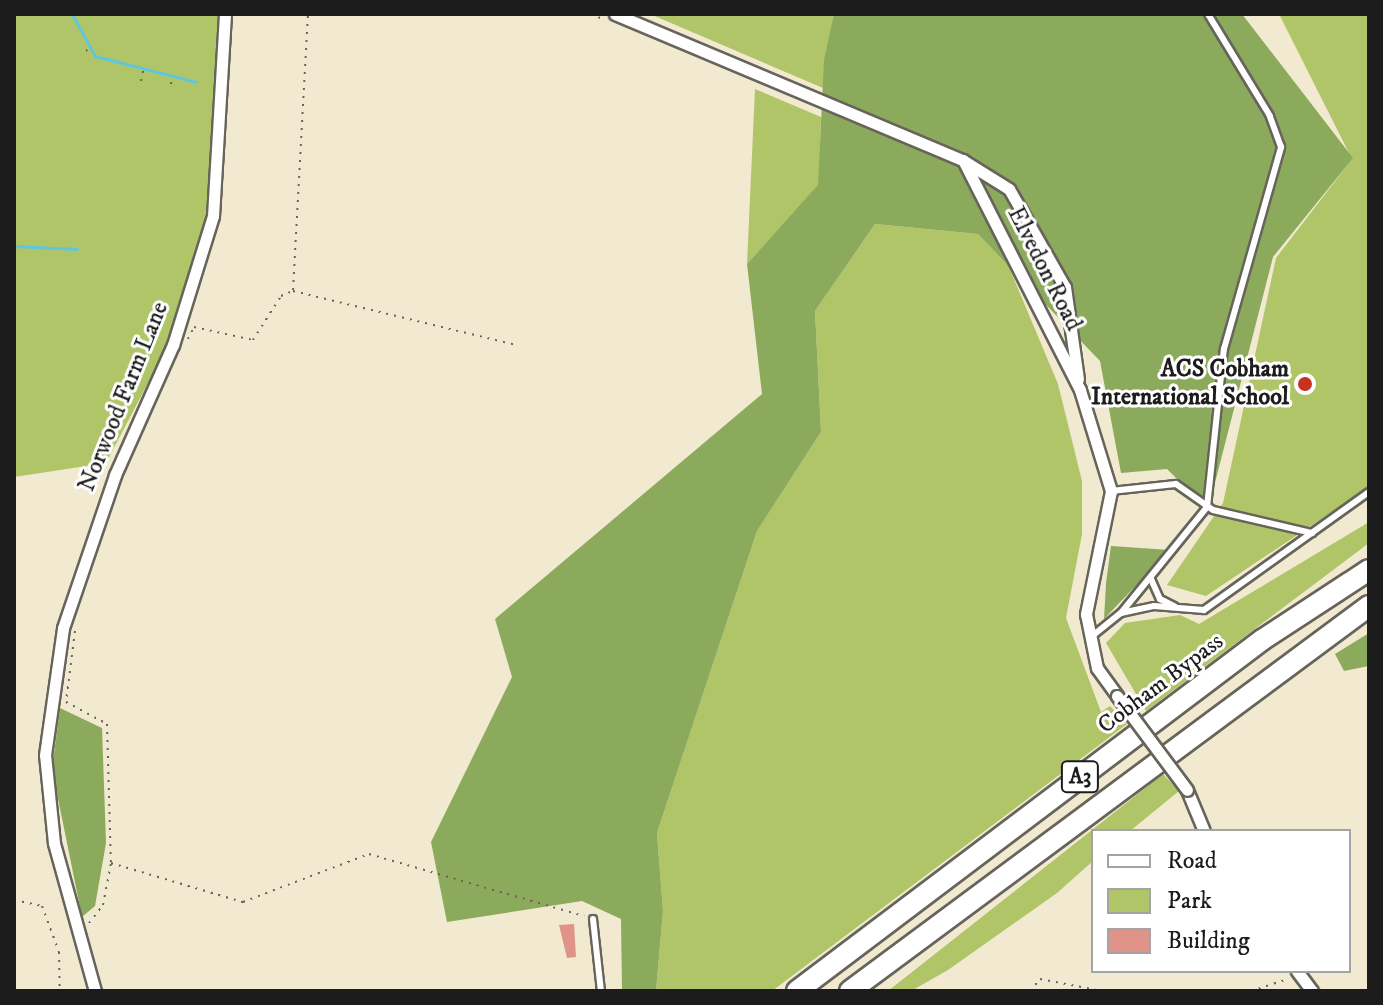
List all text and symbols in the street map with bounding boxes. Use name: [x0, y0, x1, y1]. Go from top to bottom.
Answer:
street label: Elvedon Road: [1000, 202, 1088, 336]
street label: Norwood Farm Lane: [73, 298, 175, 496]
place label: ACS Cobham International School: [1091, 356, 1289, 412]
marker: ACS Cobham International School: [1296, 375, 1314, 393]
street label: Cobham Bypass: [1093, 627, 1229, 741]
road number: A3: [1060, 759, 1100, 795]
legend: [1091, 829, 1351, 973]
text: Road: [1167, 846, 1217, 876]
text: Park: [1167, 886, 1212, 916]
text: Building: [1167, 926, 1250, 956]

